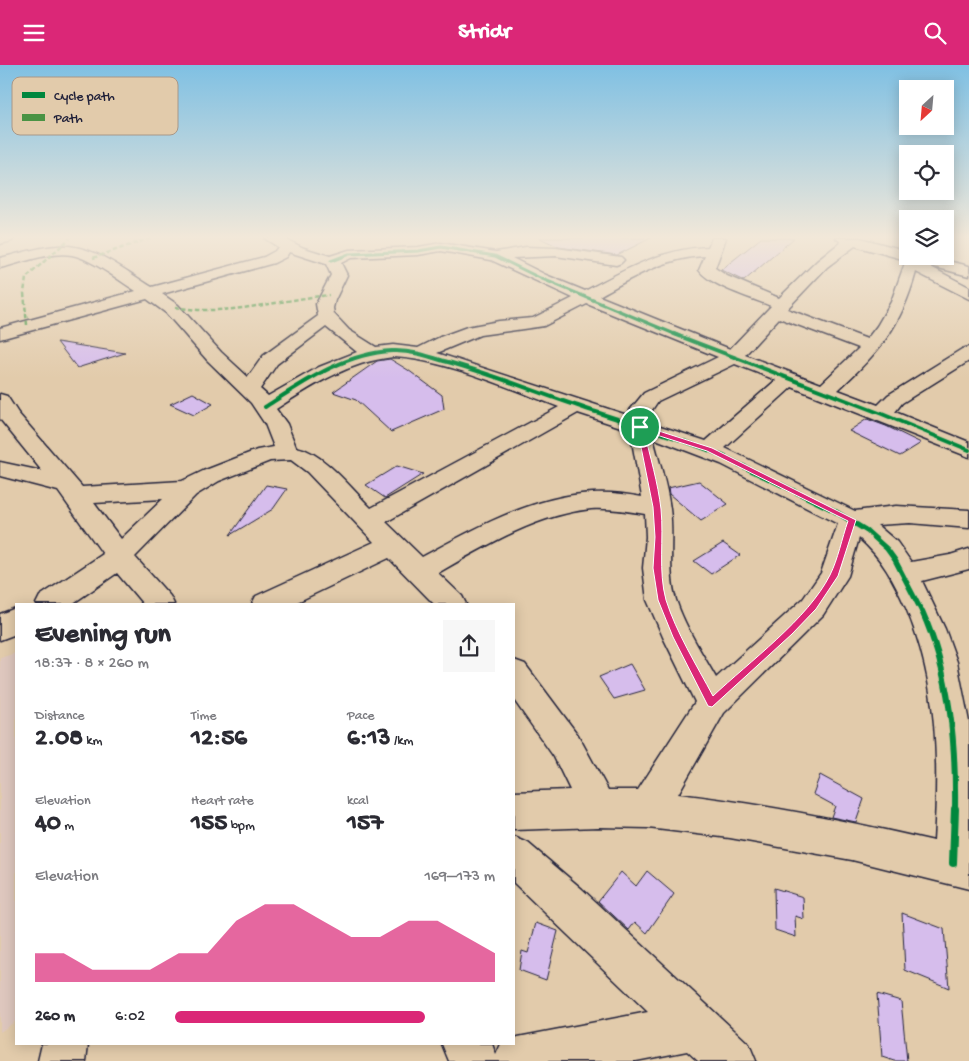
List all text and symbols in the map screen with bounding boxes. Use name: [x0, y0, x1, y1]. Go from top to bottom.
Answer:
icon: menu: [20, 19, 48, 47]
icon: search: [921, 19, 949, 47]
text: Stridr: [458, 20, 511, 46]
legend: [12, 77, 178, 135]
north arrow: [899, 80, 954, 135]
map controls: [899, 80, 954, 265]
text: Cycle path: [54, 89, 115, 106]
text: Path: [53, 111, 83, 128]
button: locate: [899, 145, 954, 200]
button: layers: [899, 210, 954, 265]
pin: [619, 406, 661, 448]
icon: arrive: [626, 413, 654, 441]
text: Evening run: [35, 619, 171, 652]
button: share: [443, 620, 495, 672]
text: 18:37 · 8 × 260 m: [35, 655, 149, 674]
text: Distance: [35, 708, 84, 725]
text: Time: [191, 708, 217, 725]
text: Pace: [347, 708, 374, 725]
text: 2.08: [35, 725, 83, 754]
text: 12:56: [191, 725, 247, 754]
text: 6:13: [347, 725, 391, 754]
text: km: [83, 733, 103, 750]
text: /km: [391, 733, 413, 750]
text: Elevation: [35, 793, 91, 810]
text: Heart rate: [191, 793, 254, 810]
text: kcal: [347, 793, 369, 810]
text: 40: [35, 810, 61, 839]
text: 155: [191, 810, 227, 839]
text: 157: [347, 810, 383, 839]
text: m: [61, 818, 74, 835]
text: bpm: [227, 818, 255, 835]
text: Elevation: [35, 868, 99, 887]
text: 169–173 m: [424, 868, 495, 887]
text: 260 m: [35, 1008, 75, 1027]
text: 6:02: [115, 1008, 145, 1027]

